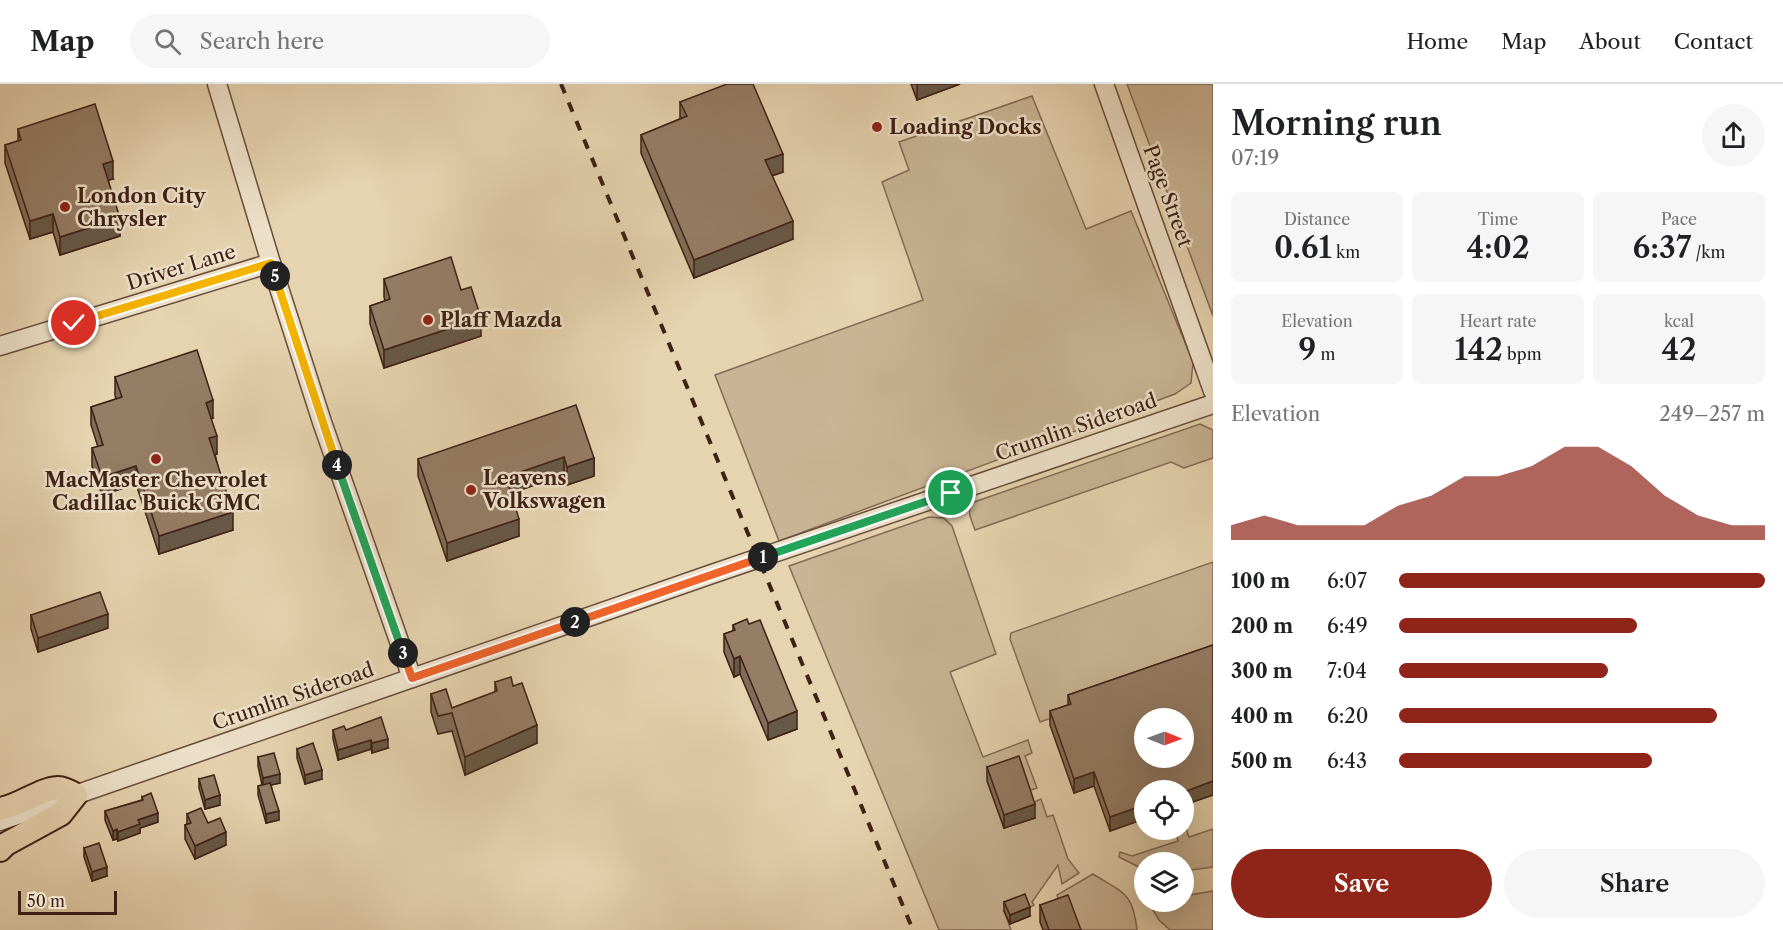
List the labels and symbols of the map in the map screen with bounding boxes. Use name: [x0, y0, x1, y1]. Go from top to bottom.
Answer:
place label: Loading Docks: [889, 115, 1041, 139]
marker: Loading Docks: [870, 120, 884, 134]
street label: Page Street: [1138, 142, 1198, 250]
place label: London City Chrysler: [77, 184, 206, 231]
marker: London City Chrysler: [58, 200, 72, 214]
street label: Driver Lane: [124, 239, 238, 295]
pin: 5: [260, 261, 290, 291]
pin: [48, 297, 99, 348]
place label: Plaff Mazda: [440, 308, 563, 332]
marker: Plaff Mazda: [421, 313, 435, 327]
street label: Crumlin Sideroad: [992, 388, 1160, 466]
pin: 4: [322, 450, 352, 480]
marker: MacMaster Chevrolet Cadillac Buick GMC: [149, 452, 163, 466]
place label: Leavens Volkswagen: [482, 466, 606, 513]
pin: [925, 467, 976, 518]
place label: MacMaster Chevrolet Cadillac Buick GMC: [45, 468, 267, 515]
marker: Leavens Volkswagen: [464, 483, 478, 497]
pin: 1: [748, 542, 778, 572]
pin: 2: [560, 607, 590, 637]
pin: 3: [388, 638, 418, 668]
street label: Crumlin Sideroad: [209, 657, 377, 735]
north arrow: [1134, 708, 1194, 768]
scale bar: [18, 888, 117, 916]

